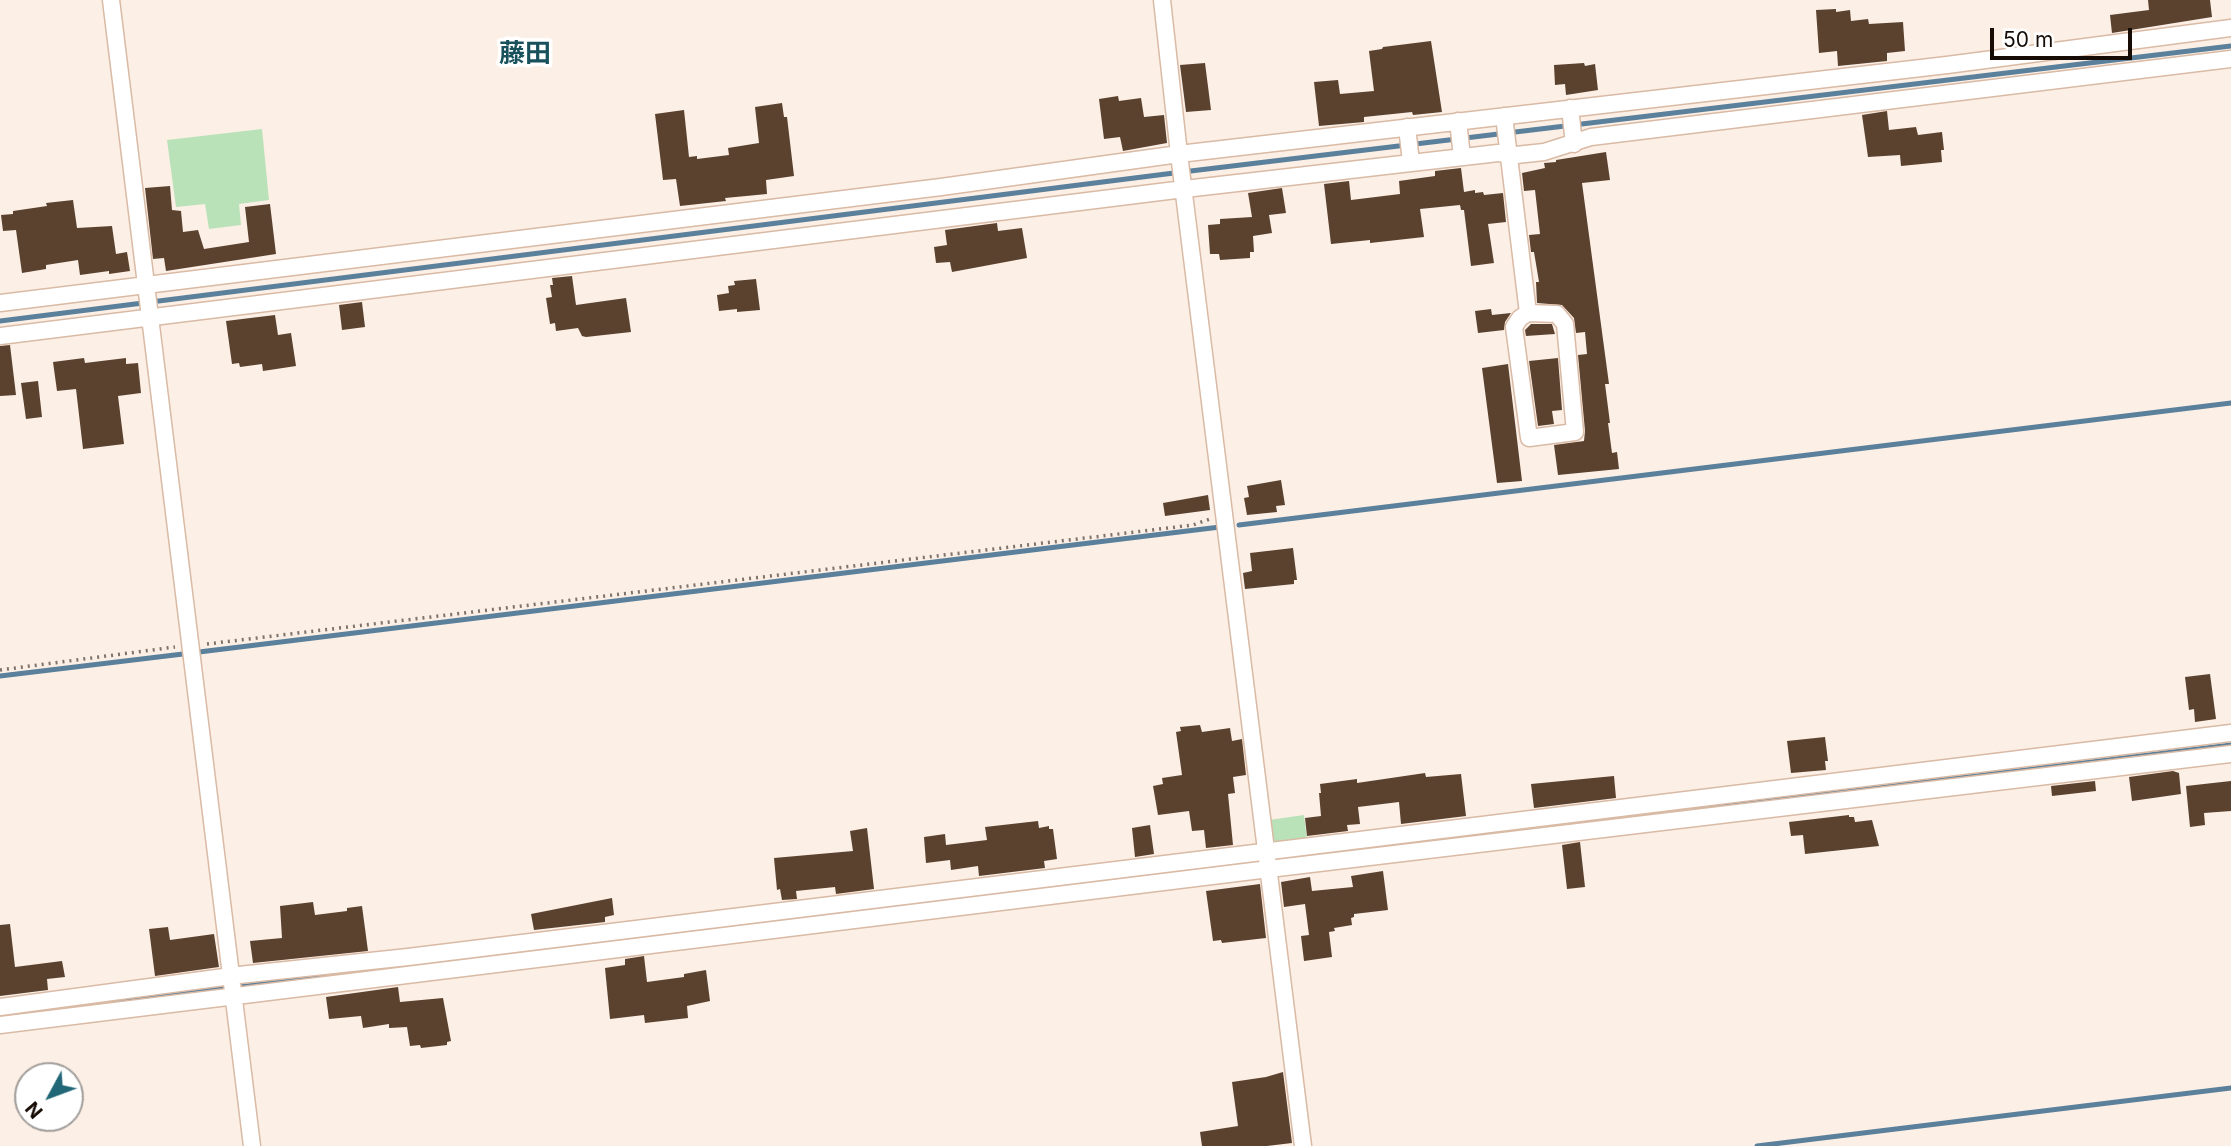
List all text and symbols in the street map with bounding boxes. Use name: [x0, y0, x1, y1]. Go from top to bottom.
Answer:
scale bar: [1993, 14, 2135, 58]
text: 50 m: [2003, 27, 2053, 52]
district label: 藤田: [499, 38, 551, 70]
north arrow: [14, 1062, 84, 1132]
text: N: [21, 1097, 48, 1123]

